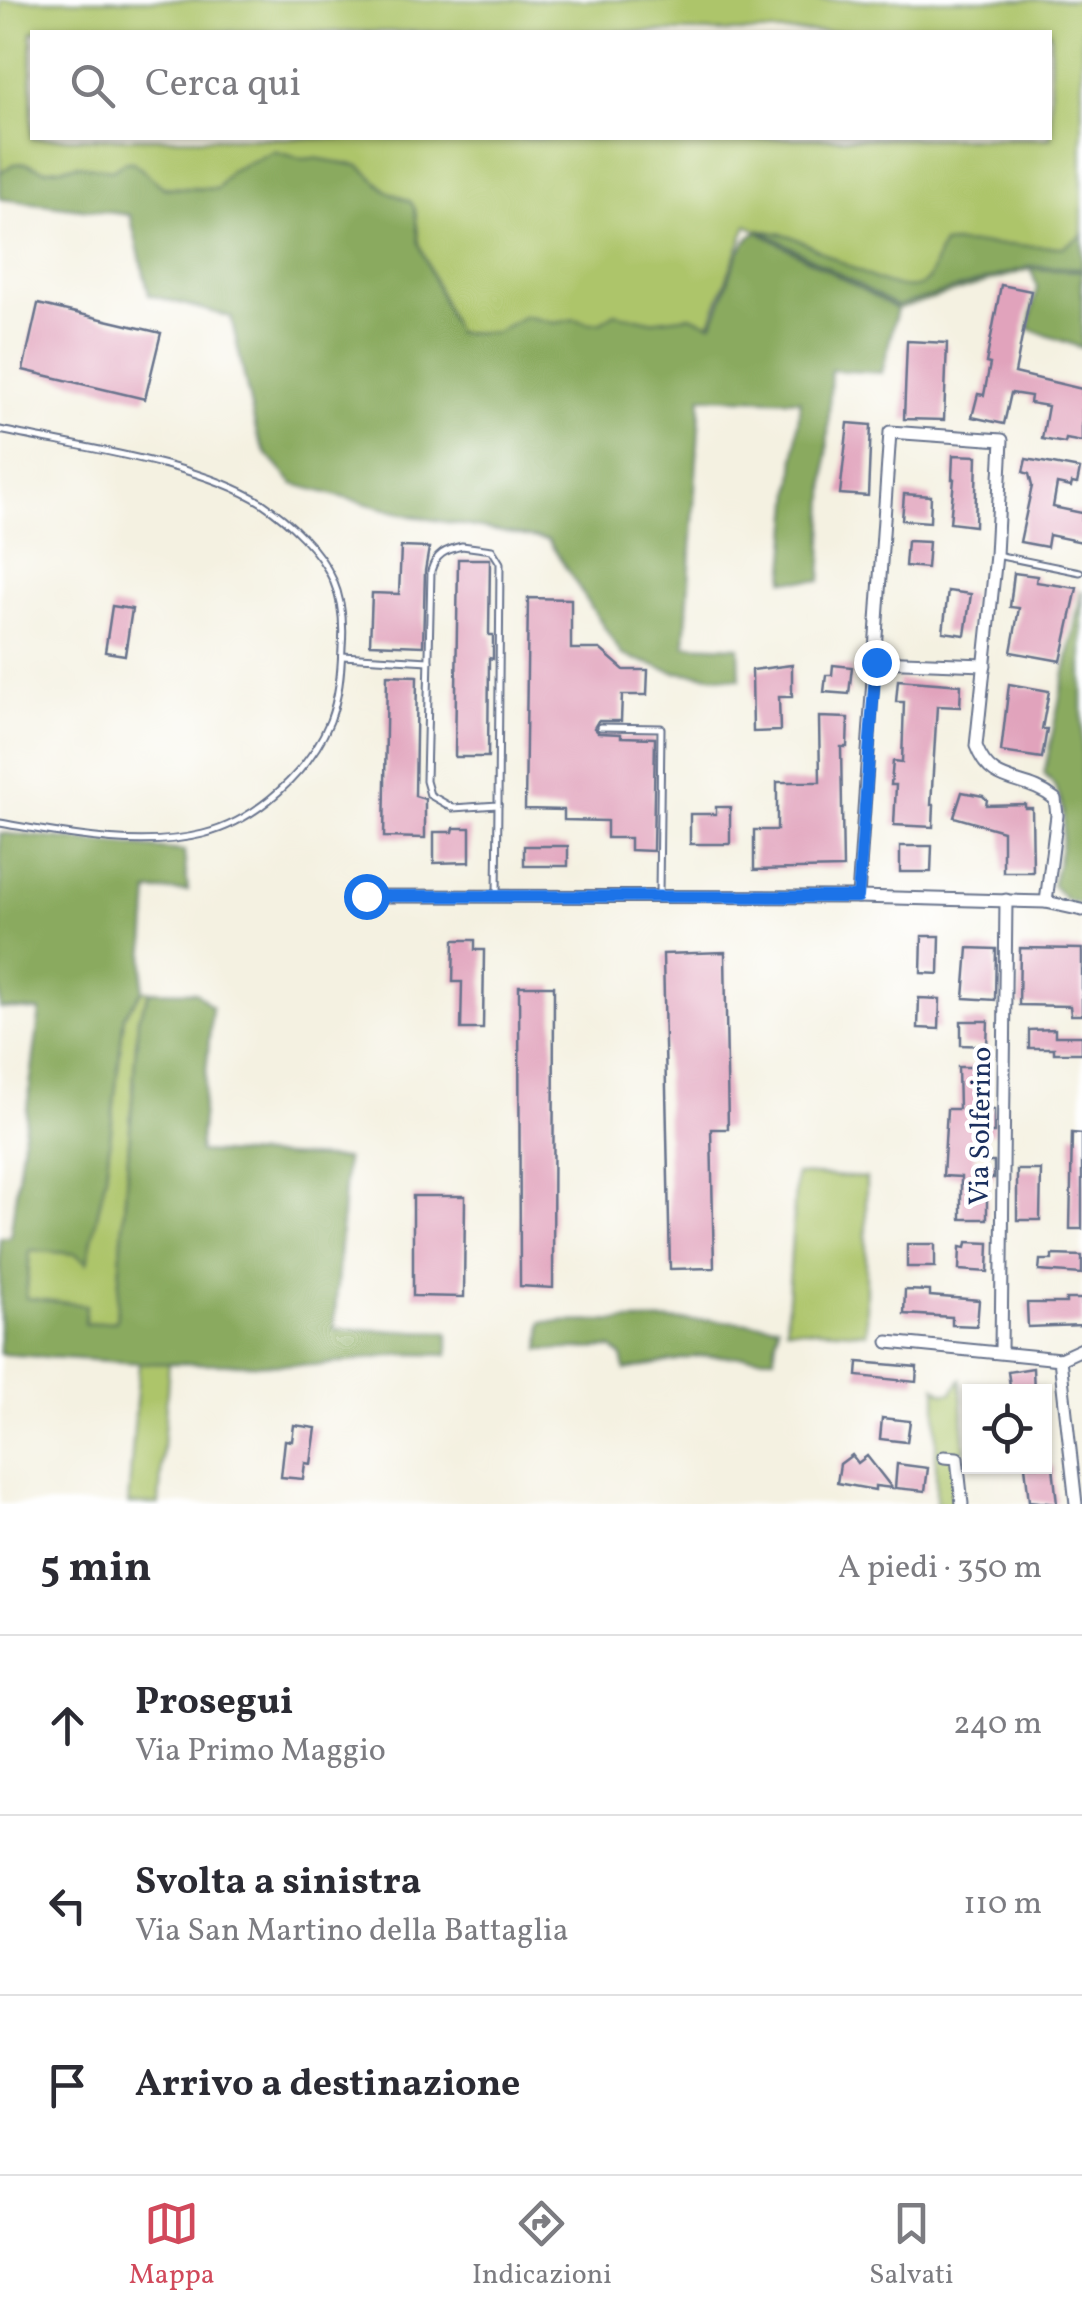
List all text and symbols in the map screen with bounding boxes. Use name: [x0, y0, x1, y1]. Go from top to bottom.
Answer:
search box: [30, 30, 1052, 140]
icon: search: [65, 58, 120, 113]
text: Cerca qui: [145, 59, 301, 112]
route end: [854, 640, 900, 686]
route start: [344, 874, 390, 920]
street label: Via Solferino: [961, 1046, 1002, 1206]
map controls: [962, 1384, 1052, 1474]
button: locate: [962, 1384, 1052, 1474]
text: 5 min: [40, 1540, 152, 1599]
text: A piedi · 350 m: [838, 1547, 1042, 1591]
text: Prosegui: [135, 1677, 294, 1730]
icon: ahead: [40, 1698, 95, 1753]
text: 240 m: [953, 1703, 1042, 1747]
text: Via Primo Maggio: [135, 1730, 386, 1774]
text: Svolta a sinistra: [135, 1857, 422, 1910]
icon: left: [40, 1878, 95, 1933]
text: 110 m: [963, 1883, 1042, 1927]
text: Via San Martino della Battaglia: [135, 1910, 569, 1954]
icon: arrive: [40, 2058, 95, 2113]
text: Arrivo a destinazione: [135, 2059, 520, 2112]
tab: Mappa: [129, 2196, 215, 2295]
tab: Indicazioni: [472, 2196, 612, 2295]
tab: Salvati: [869, 2196, 953, 2295]

